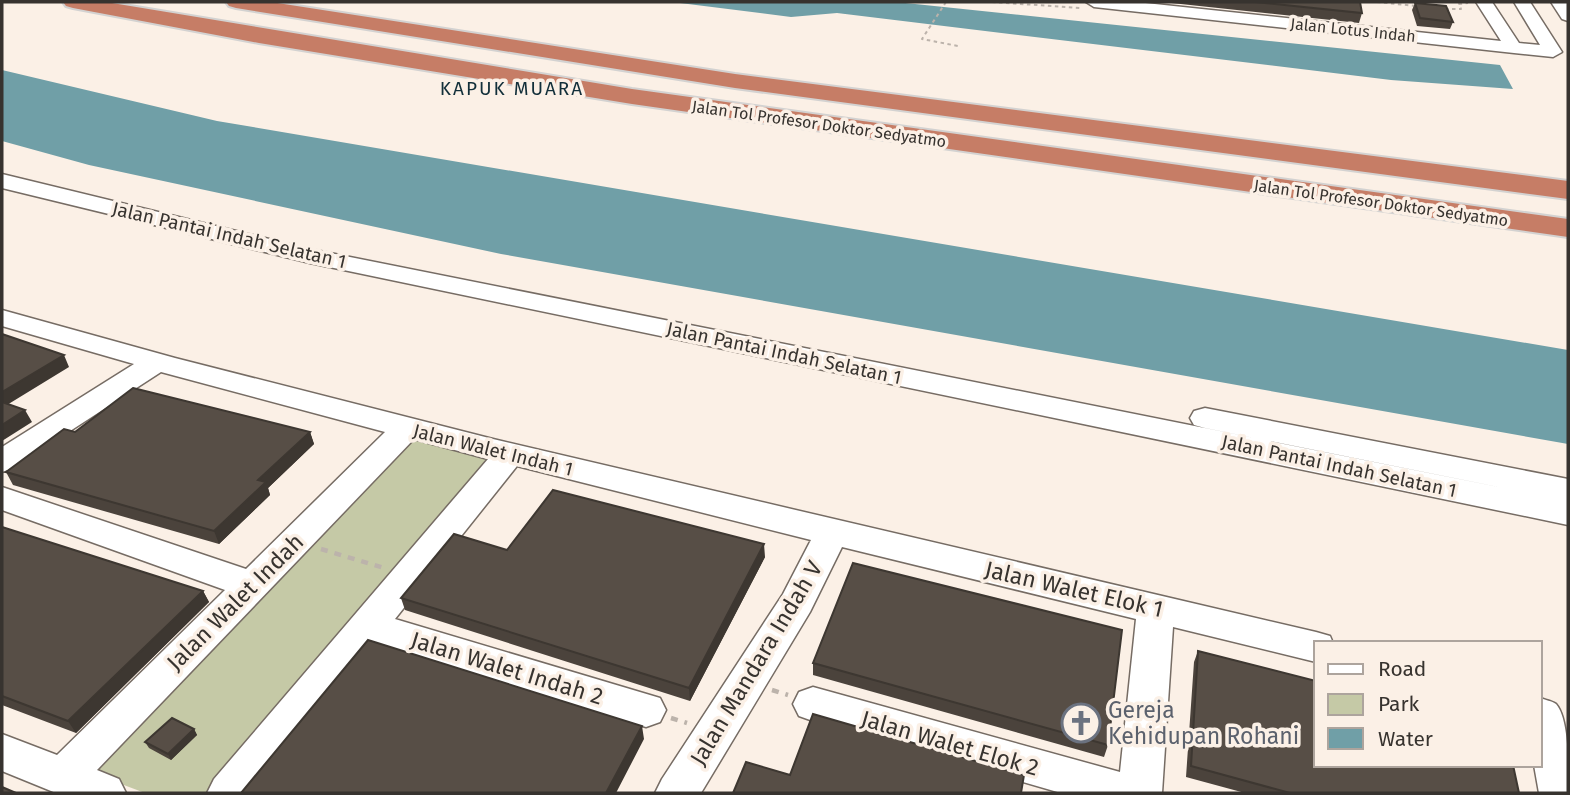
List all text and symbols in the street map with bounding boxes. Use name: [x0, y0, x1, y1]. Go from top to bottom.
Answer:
street label: Jalan Lotus Indah: [1289, 14, 1417, 46]
district label: KAPUK MUARA: [440, 77, 584, 100]
street label: Jalan Tol Profesor Doktor Sedyatmo: [691, 97, 947, 151]
street label: Jalan Tol Profesor Doktor Sedyatmo: [1253, 176, 1509, 230]
street label: Jalan Pantai Indah Selatan 1: [110, 197, 348, 273]
street label: Jalan Pantai Indah Selatan 1: [665, 317, 903, 389]
street label: Jalan Walet Indah 1: [411, 419, 575, 481]
street label: Jalan Pantai Indah Selatan 1: [1220, 430, 1458, 502]
street label: Jalan Walet Indah: [161, 528, 309, 676]
street label: Jalan Mandara Indah V: [684, 555, 828, 770]
street label: Jalan Walet Elok 1: [982, 555, 1166, 623]
street label: Jalan Walet Indah 2: [407, 625, 607, 711]
legend: [1314, 641, 1542, 767]
text: Road: [1378, 656, 1426, 682]
text: Park: [1378, 691, 1420, 717]
place label: Gereja Kehidupan Rohani: [1108, 696, 1299, 750]
church icon: Gereja Kehidupan Rohani: [1060, 702, 1102, 744]
street label: Jalan Walet Elok 2: [858, 704, 1042, 782]
text: Water: [1378, 726, 1433, 752]

